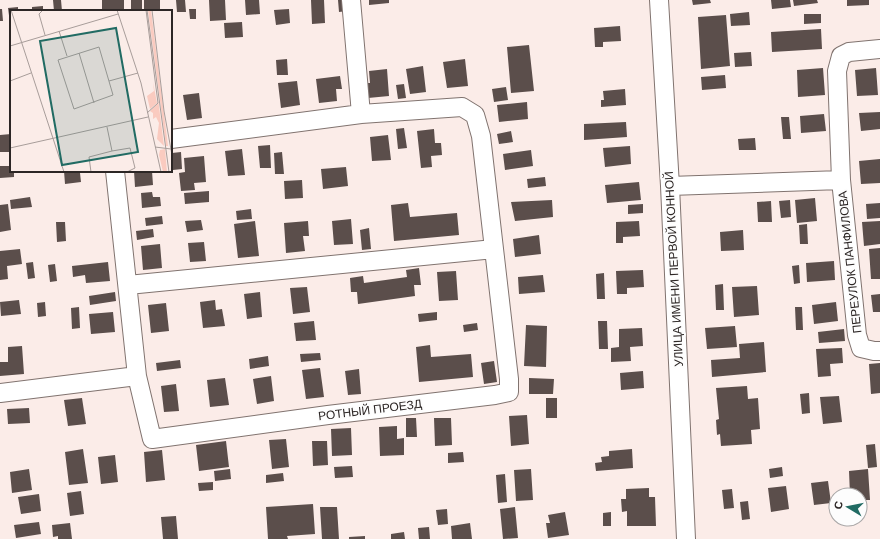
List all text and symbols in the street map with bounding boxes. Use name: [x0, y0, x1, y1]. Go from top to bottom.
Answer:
inset map: [10, 10, 172, 172]
street label: УЛИЦА ИМЕНИ ПЕРВОЙ КОННОЙ: [661, 171, 687, 367]
street label: ПЕРЕУЛОК ПАНФИЛОВА: [835, 190, 865, 334]
street label: РОТНЫЙ ПРОЕЗД: [317, 396, 423, 424]
north arrow: [828, 487, 868, 527]
text: С: [831, 500, 846, 510]

